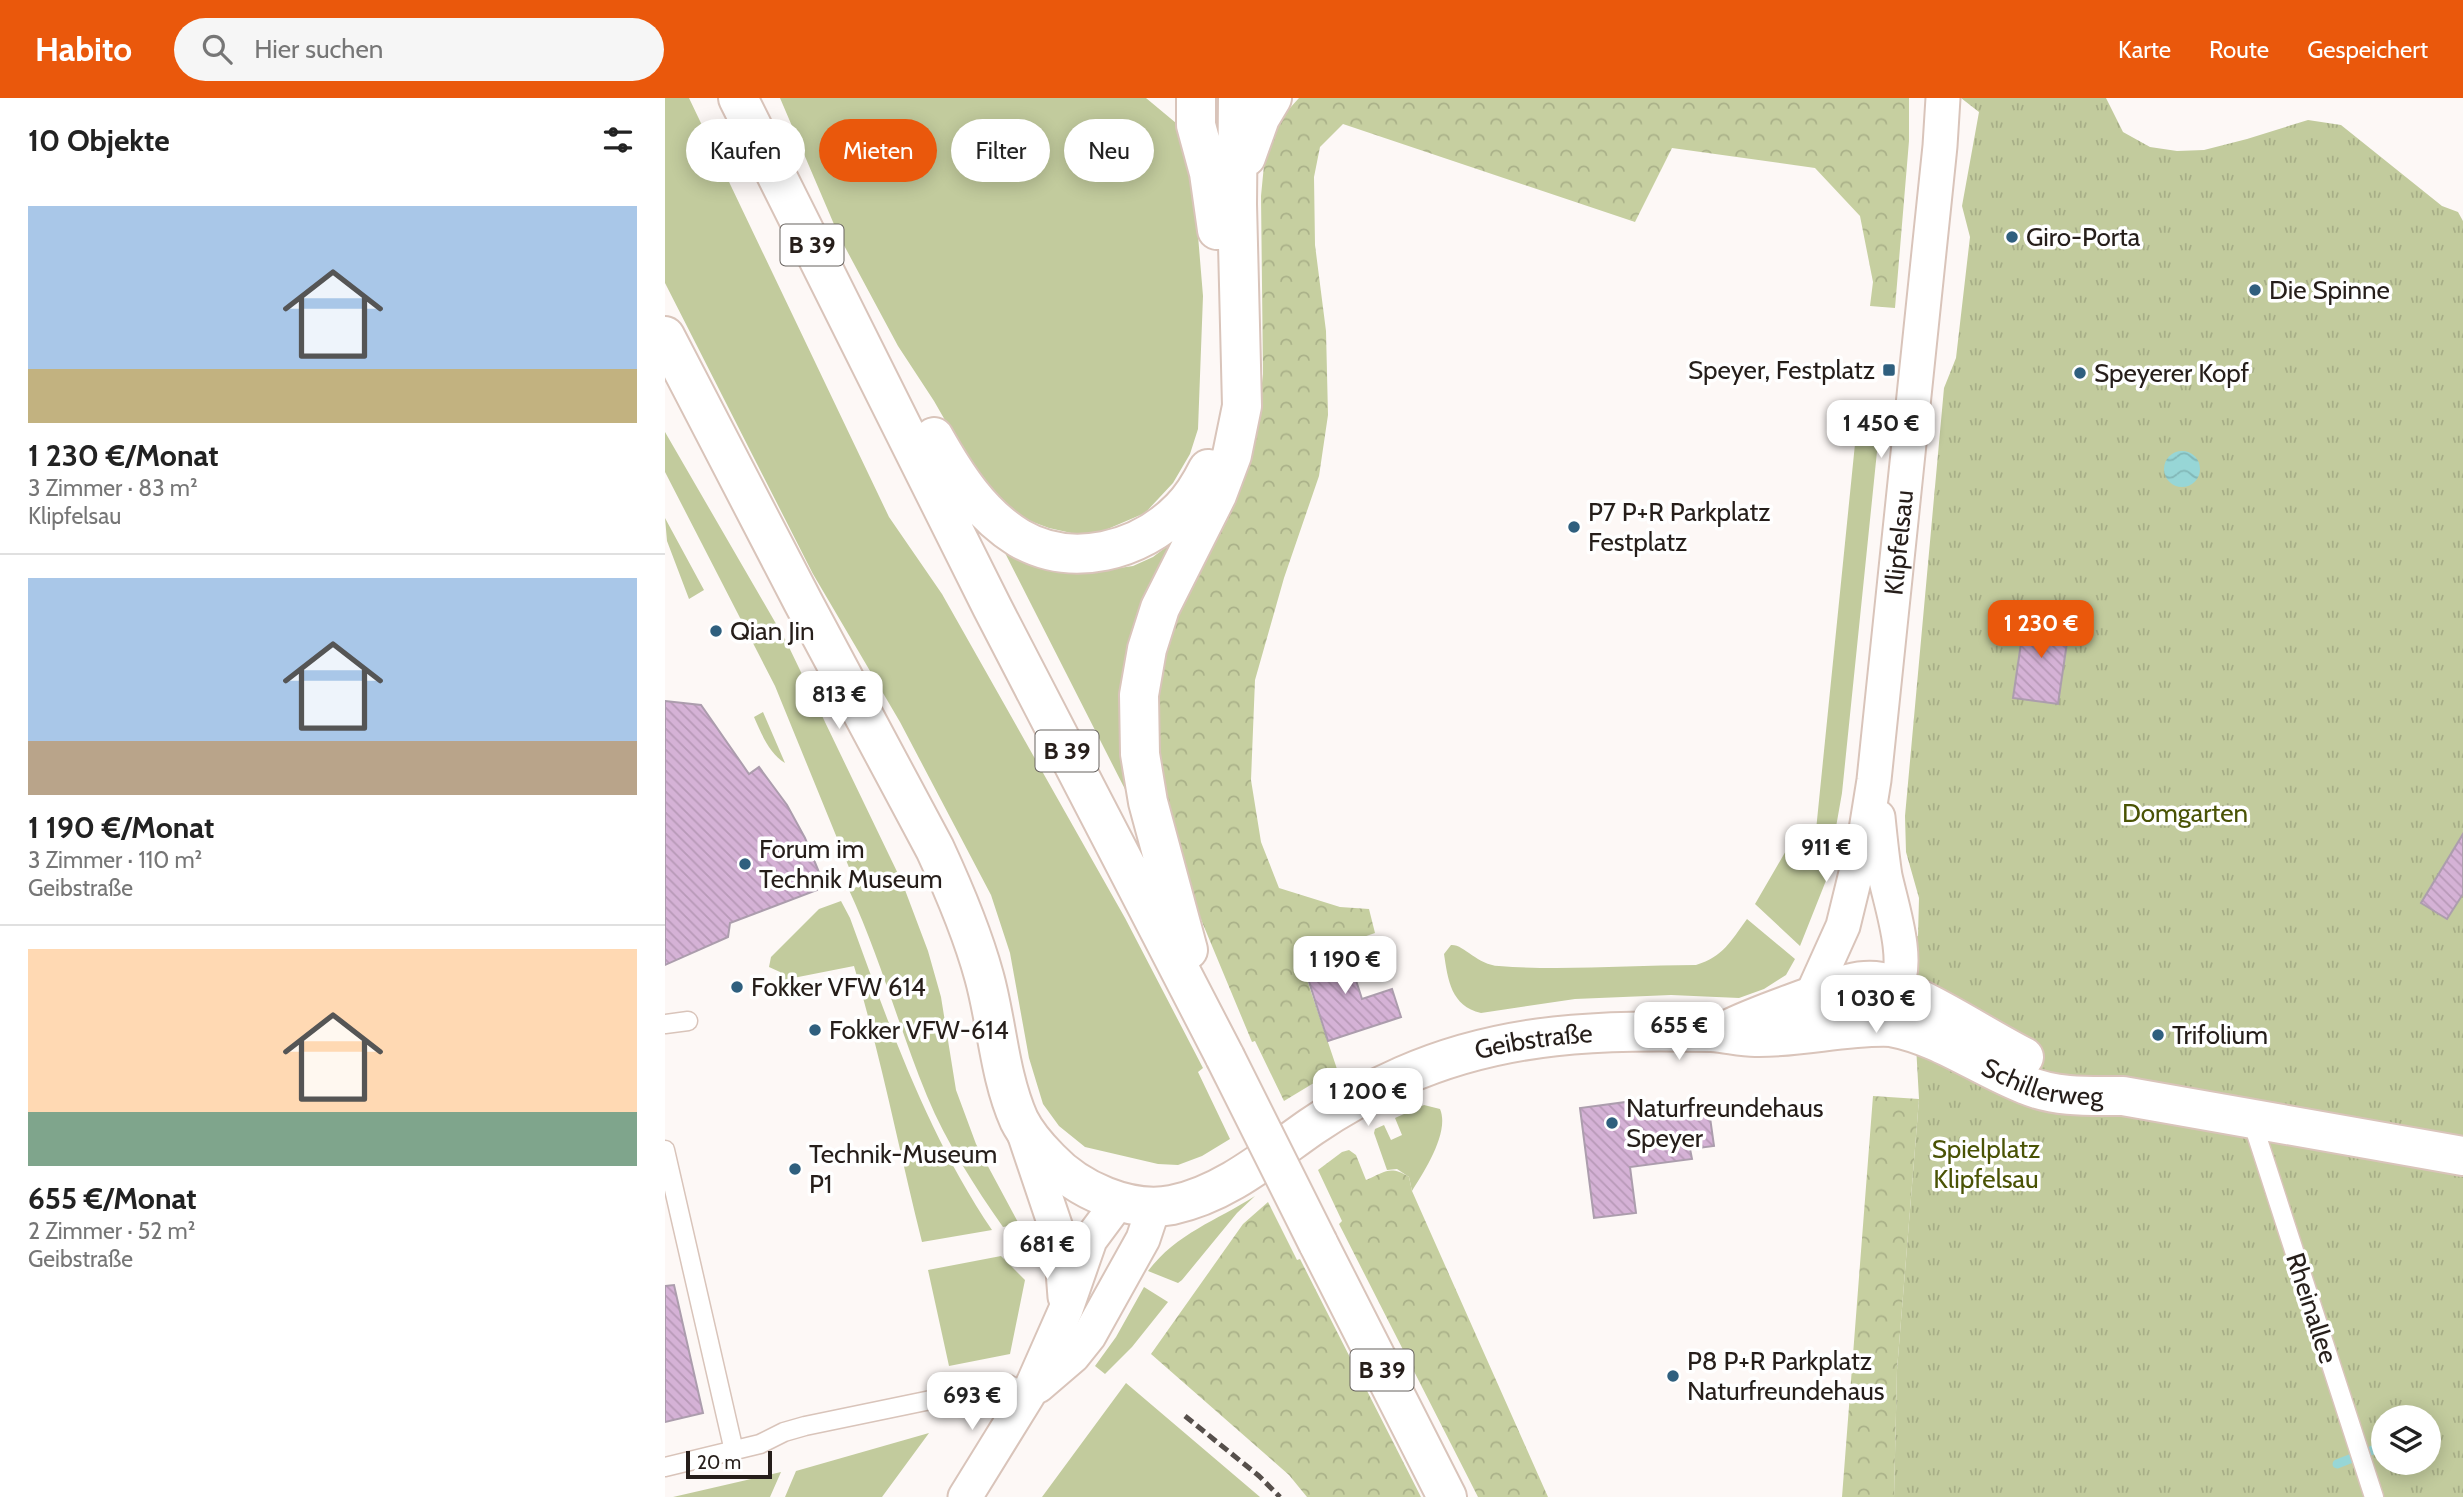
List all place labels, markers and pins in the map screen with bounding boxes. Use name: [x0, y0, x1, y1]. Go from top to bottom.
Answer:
place label: Giro-Porta: [2026, 221, 2141, 253]
marker: Giro-Porta: [2004, 229, 2020, 245]
place label: Die Spinne: [2269, 274, 2390, 306]
marker: Die Spinne: [2247, 282, 2263, 298]
place label: Speyer, Festplatz: [1688, 354, 1875, 386]
place label: Speyerer Kopf: [2094, 357, 2250, 389]
marker: Speyer, Festplatz: [1881, 362, 1897, 378]
marker: Speyerer Kopf: [2072, 365, 2088, 381]
pin: 1 450 €: [1816, 400, 1946, 460]
place label: P7 P+R Parkplatz Festplatz: [1588, 496, 1770, 558]
marker: P7 P+R Parkplatz Festplatz: [1566, 519, 1582, 535]
pin: 1 230 €: [1976, 601, 2106, 660]
place label: Qian Jin: [730, 615, 815, 647]
marker: Qian Jin: [708, 623, 724, 639]
pin: 813 €: [790, 672, 888, 731]
pin: 911 €: [1777, 824, 1875, 884]
place label: Forum im Technik Museum: [759, 833, 942, 895]
marker: Forum im Technik Museum: [737, 856, 753, 872]
pin: 1 190 €: [1280, 936, 1410, 996]
place label: Fokker VFW 614: [751, 971, 926, 1003]
pin: 1 030 €: [1811, 976, 1941, 1035]
marker: Fokker VFW 614: [729, 979, 745, 995]
pin: 655 €: [1630, 1002, 1728, 1062]
place label: Fokker VFW-614: [829, 1014, 1009, 1046]
place label: Trifolium: [2172, 1019, 2268, 1051]
marker: Fokker VFW-614: [807, 1022, 823, 1038]
marker: Trifolium: [2150, 1027, 2166, 1043]
pin: 1 200 €: [1303, 1068, 1433, 1128]
place label: Naturfreundehaus Speyer: [1626, 1092, 1824, 1154]
marker: Naturfreundehaus Speyer: [1604, 1115, 1620, 1131]
place label: Technik-Museum P1: [809, 1138, 997, 1200]
marker: Technik-Museum P1: [787, 1161, 803, 1177]
pin: 681 €: [998, 1222, 1096, 1281]
place label: P8 P+R Parkplatz Naturfreundehaus: [1687, 1345, 1885, 1407]
marker: P8 P+R Parkplatz Naturfreundehaus: [1665, 1368, 1681, 1384]
pin: 693 €: [923, 1372, 1021, 1432]

